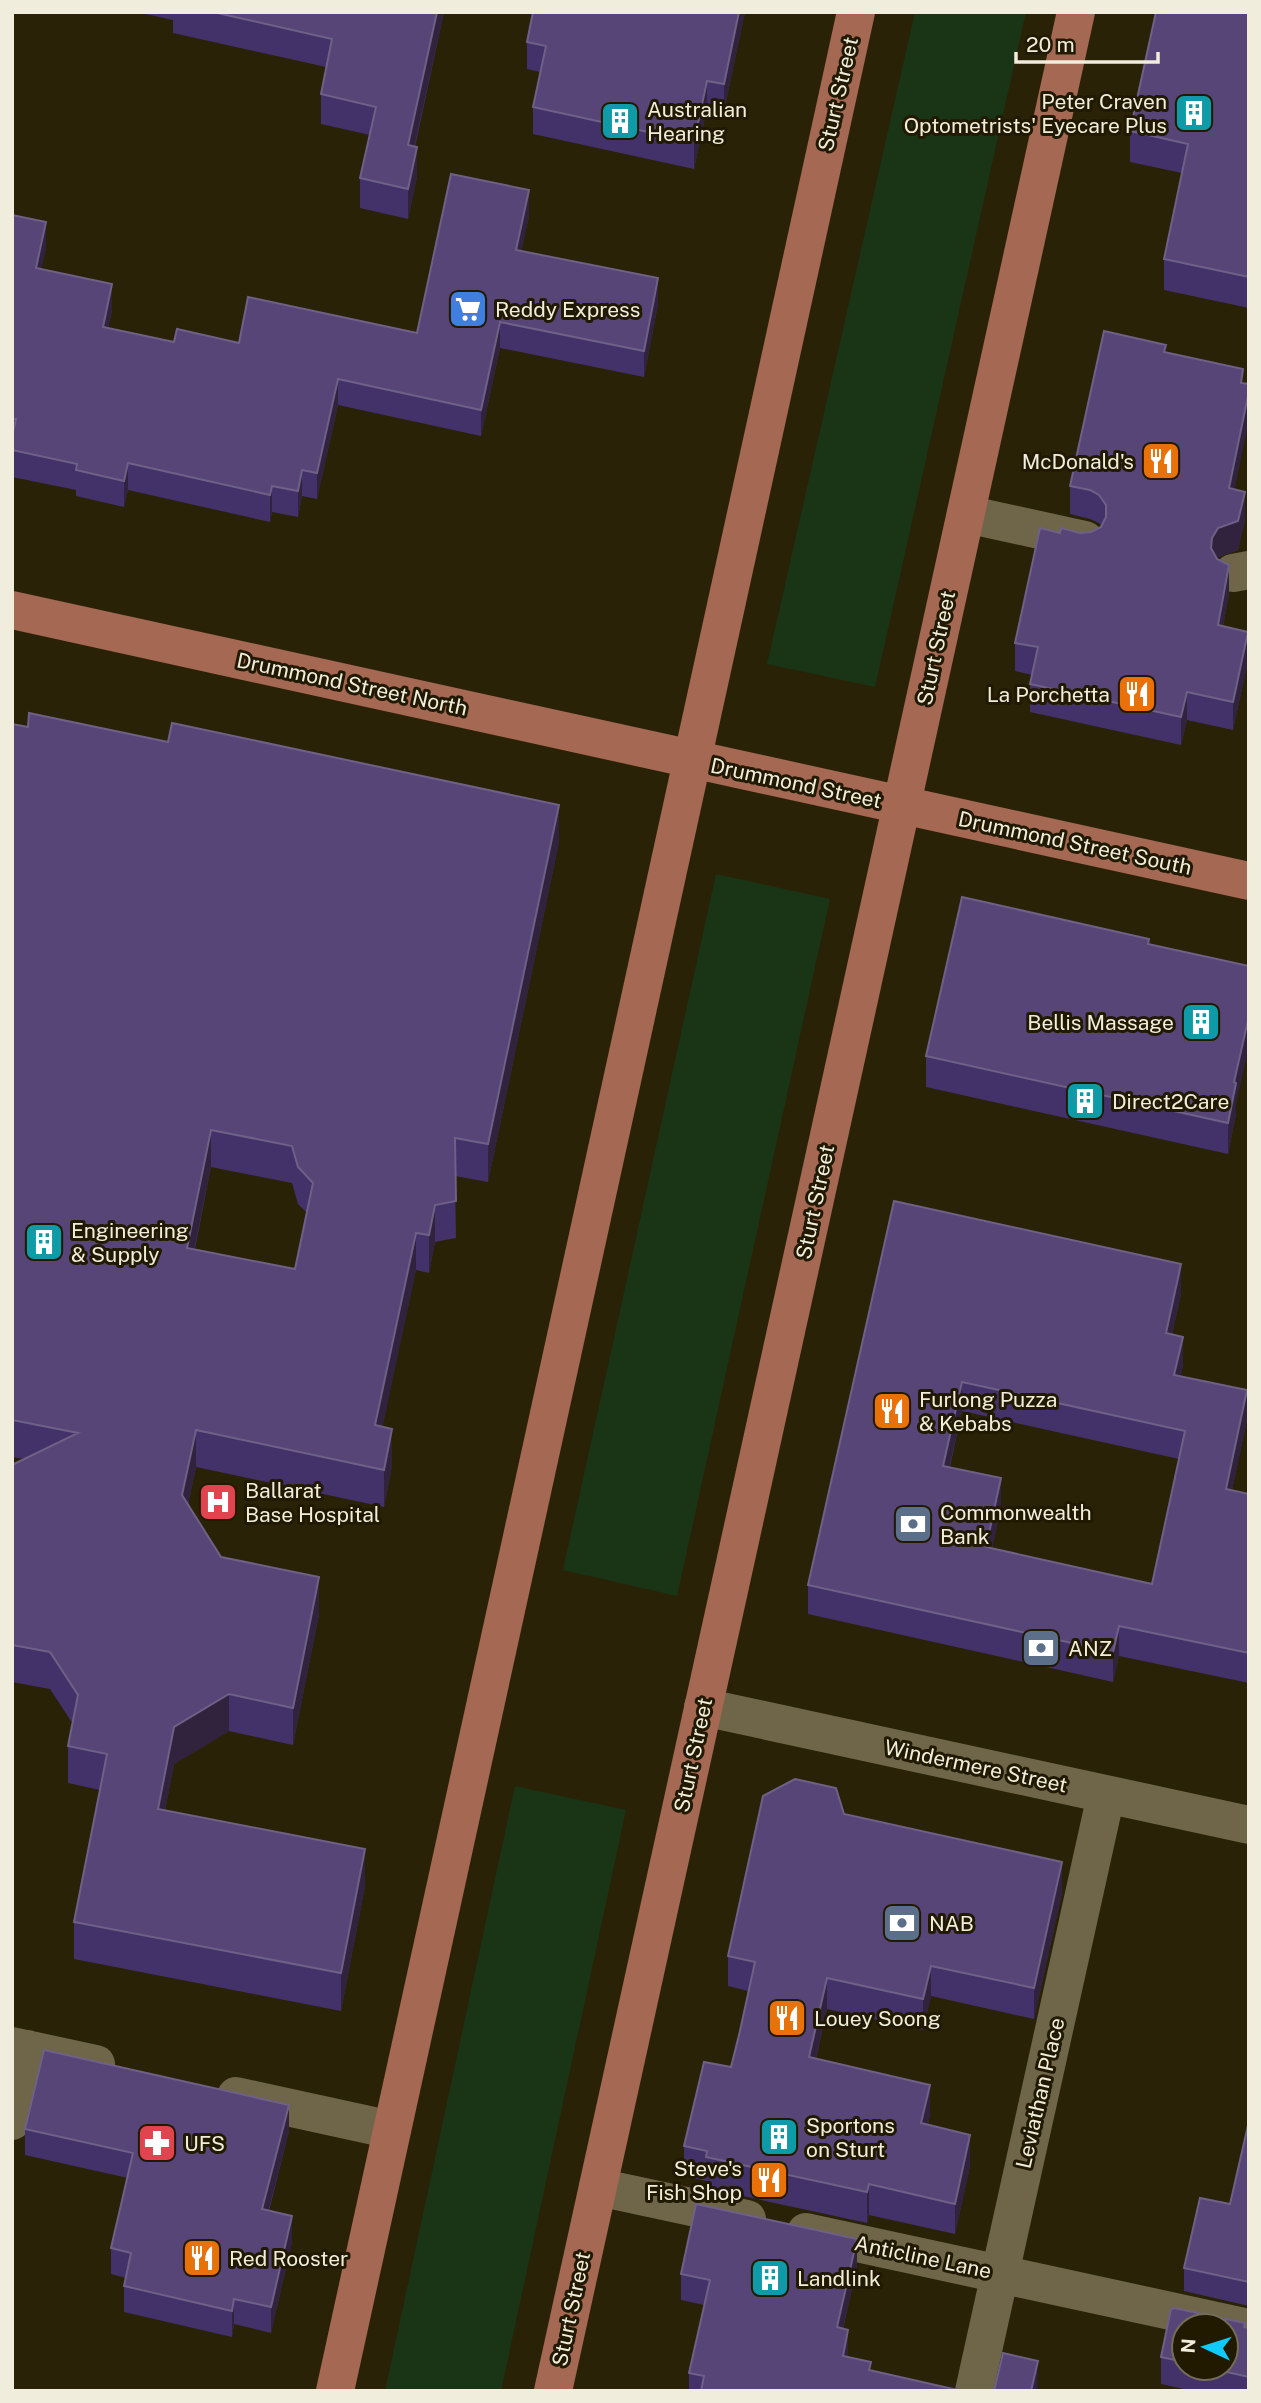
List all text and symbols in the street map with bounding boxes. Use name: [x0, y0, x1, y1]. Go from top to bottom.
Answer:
scale bar: [1016, 21, 1158, 65]
text: 20 m: [1026, 32, 1075, 57]
street label: Sturt Street: [813, 34, 863, 154]
place label: Peter Craven Optometrists' Eyecare Plus: [904, 89, 1167, 138]
building icon: Peter Craven Optometrists' Eyecare Plus: [1173, 92, 1215, 134]
place label: Australian Hearing: [647, 97, 747, 146]
building icon: Australian Hearing: [599, 100, 641, 142]
supermarket icon: Reddy Express: [447, 288, 489, 330]
place label: Reddy Express: [495, 297, 640, 322]
restaurant icon: McDonald's: [1140, 440, 1182, 482]
place label: McDonald's: [1022, 449, 1134, 474]
street label: Sturt Street: [912, 588, 960, 708]
street label: Drummond Street North: [234, 647, 470, 721]
restaurant icon: La Porchetta: [1116, 673, 1158, 715]
place label: La Porchetta: [987, 682, 1110, 707]
street label: Drummond Street: [708, 753, 884, 813]
street label: Drummond Street South: [956, 806, 1194, 880]
building icon: Bellis Massage: [1180, 1001, 1222, 1043]
place label: Bellis Massage: [1027, 1010, 1174, 1035]
building icon: Direct2Care: [1064, 1080, 1106, 1122]
place label: Direct2Care: [1112, 1089, 1229, 1114]
street label: Sturt Street: [791, 1142, 839, 1262]
place label: Engineering & Supply: [71, 1218, 189, 1267]
building icon: Engineering & Supply: [23, 1221, 65, 1263]
place label: Furlong Puzza & Kebabs: [919, 1387, 1057, 1436]
restaurant icon: Furlong Puzza & Kebabs: [871, 1390, 913, 1432]
place label: Ballarat Base Hospital: [245, 1478, 380, 1527]
hospital icon: Ballarat Base Hospital: [197, 1481, 239, 1523]
place label: Commonwealth Bank: [940, 1500, 1092, 1549]
bank icon: Commonwealth Bank: [892, 1503, 934, 1545]
bank icon: ANZ: [1020, 1627, 1062, 1669]
place label: ANZ: [1068, 1636, 1112, 1661]
street label: Sturt Street: [669, 1695, 717, 1815]
street label: Windermere Street: [882, 1734, 1070, 1798]
bank icon: NAB: [881, 1902, 923, 1944]
place label: NAB: [929, 1911, 974, 1936]
restaurant icon: Louey Soong: [766, 1997, 808, 2039]
place label: Louey Soong: [814, 2006, 941, 2031]
street label: Leviathan Place: [1011, 2015, 1069, 2171]
place label: Sportons on Sturt: [806, 2113, 895, 2162]
building icon: Sportons on Sturt: [758, 2116, 800, 2158]
pharmacy icon: UFS: [136, 2122, 178, 2164]
place label: UFS: [184, 2131, 225, 2156]
place label: Steve's Fish Shop: [646, 2156, 742, 2205]
restaurant icon: Steve's Fish Shop: [748, 2159, 790, 2201]
street label: Anticline Lane: [852, 2230, 994, 2284]
restaurant icon: Red Rooster: [181, 2237, 223, 2279]
place label: Red Rooster: [229, 2246, 348, 2271]
street label: Sturt Street: [547, 2249, 595, 2369]
building icon: Landlink: [749, 2257, 791, 2299]
place label: Landlink: [797, 2266, 881, 2291]
north arrow: [1170, 2312, 1240, 2382]
text: N: [1177, 2338, 1200, 2354]

